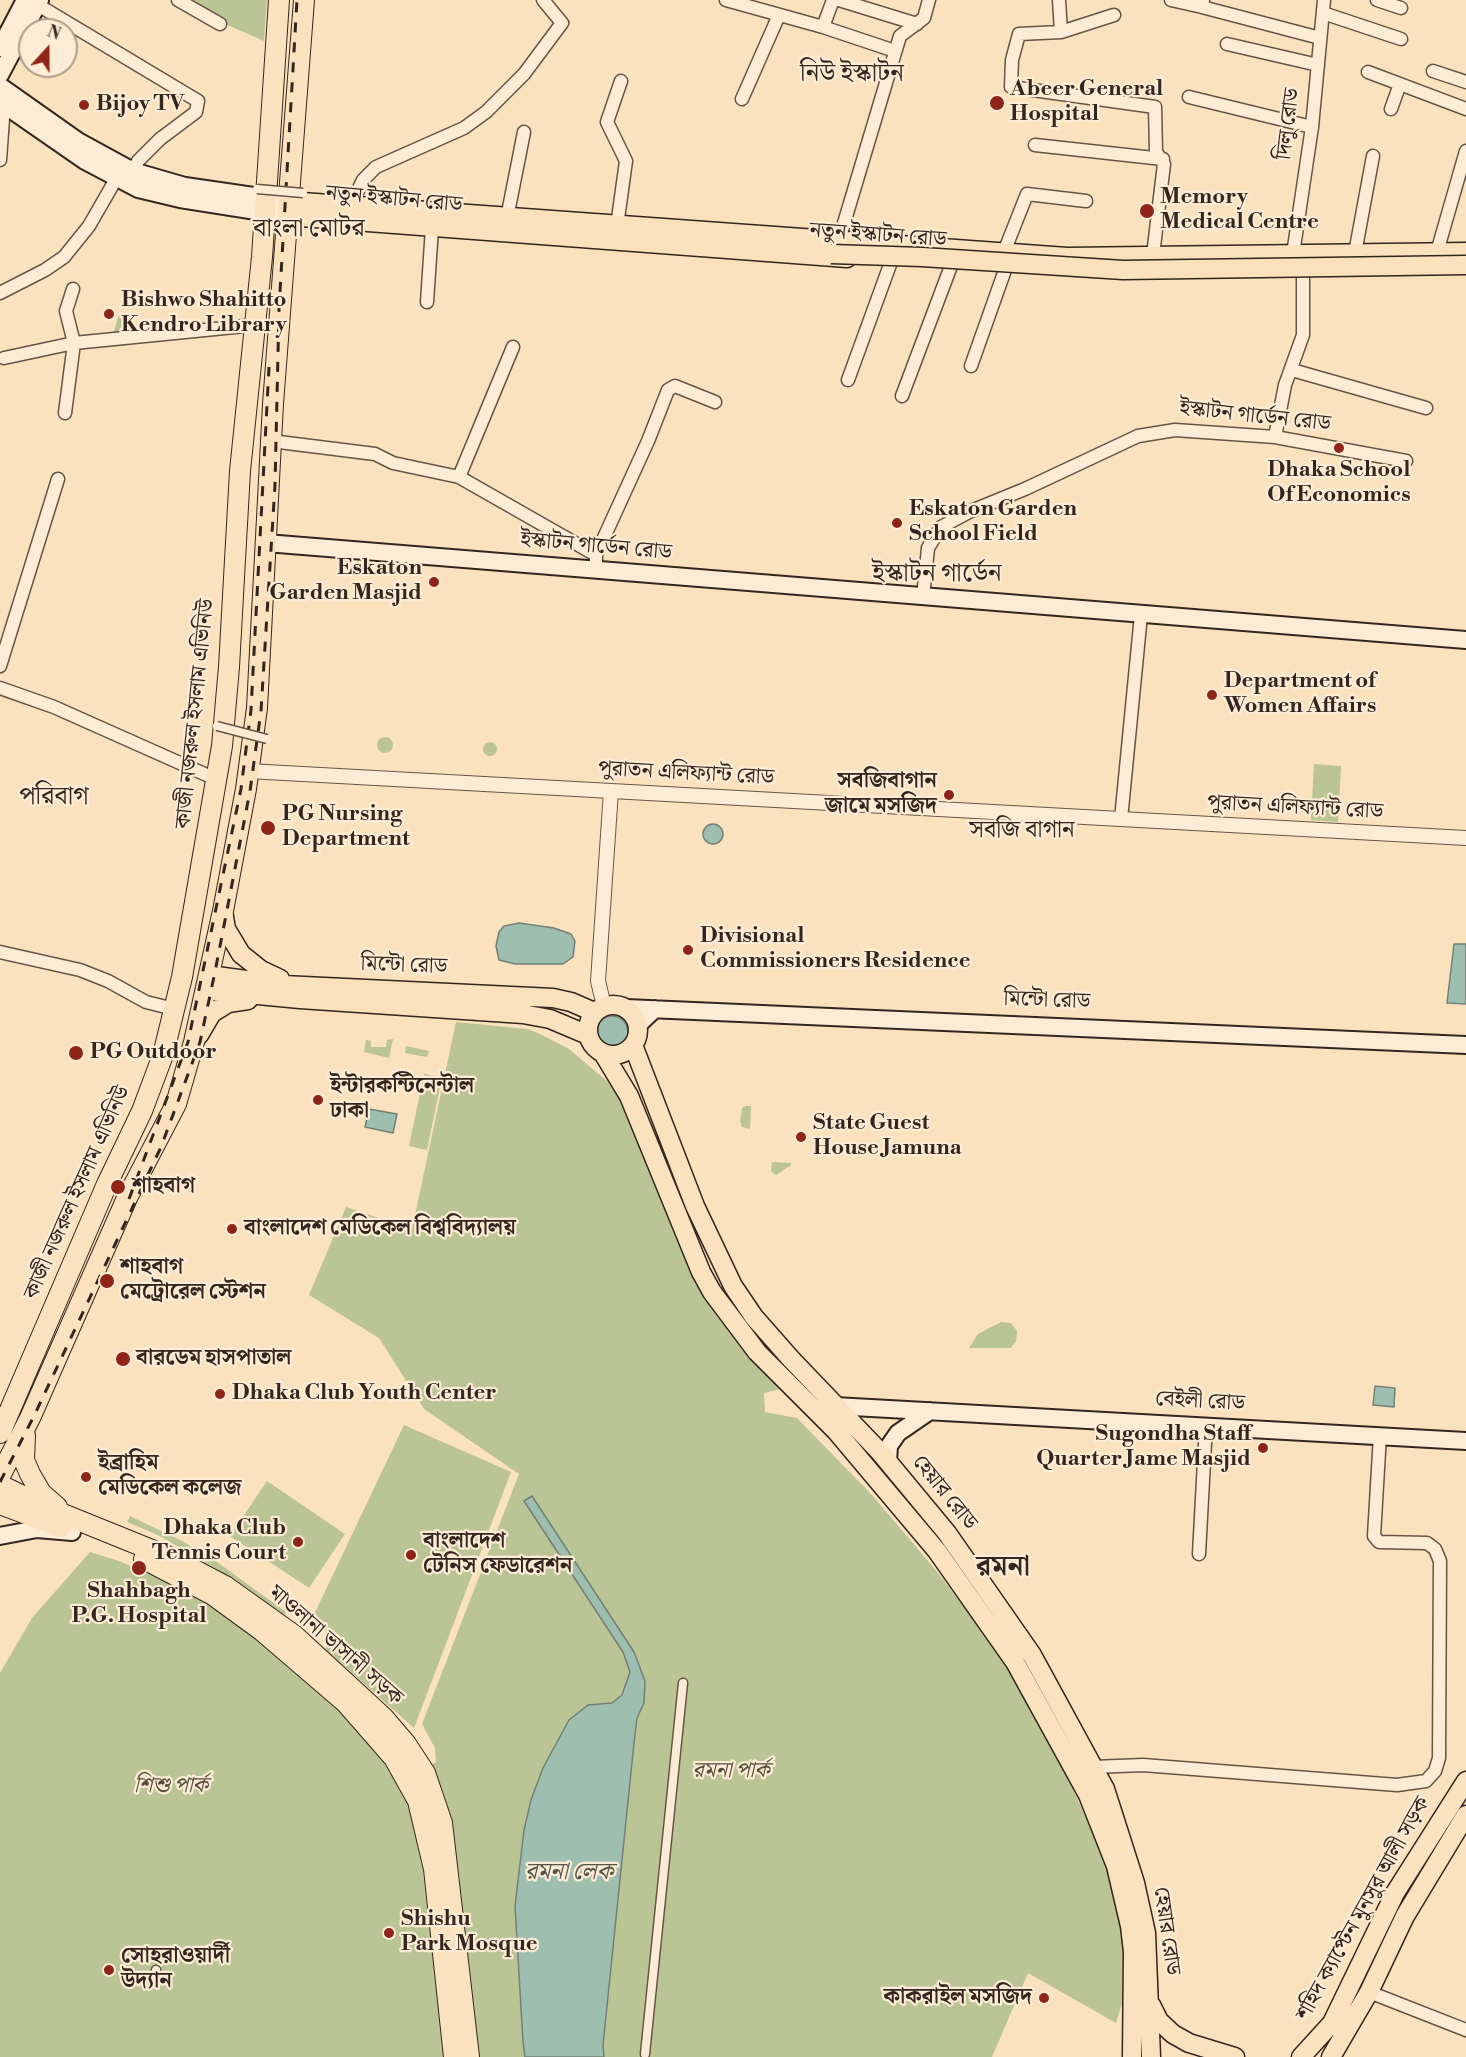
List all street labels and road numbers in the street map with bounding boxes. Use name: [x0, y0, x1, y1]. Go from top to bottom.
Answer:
street label: দিলু রোড: [1272, 87, 1306, 161]
street label: নতুন ইস্কাটন রোড: [325, 181, 463, 219]
street label: নতুন ইস্কাটন রোড: [809, 218, 947, 254]
street label: ইস্কাটন গার্ডেন রোড: [1178, 396, 1332, 438]
street label: ইস্কাটন গার্ডেন রোড: [519, 527, 673, 567]
street label: কাজী নজরুল ইসলাম এভিনিউ: [171, 598, 221, 830]
street label: পুরাতন এলিফ্যান্ট রোড: [597, 756, 775, 792]
street label: পুরাতন এলিফ্যান্ট রোড: [1206, 790, 1384, 826]
street label: মিন্টো রোড: [360, 951, 448, 981]
street label: মিন্টো রোড: [1003, 986, 1091, 1016]
street label: কাজী নজরুল ইসলাম এভিনিউ: [19, 1082, 137, 1304]
street label: বেইলী রোড: [1154, 1386, 1246, 1418]
street label: হেয়ার রোড: [906, 1450, 982, 1536]
street label: মাওলানা ভাসানী সড়ক: [262, 1580, 408, 1712]
street label: শহিদ ক্যাপ্টেন মুনসুর আলী সড়ক: [1291, 1792, 1437, 2026]
street label: হেয়ার রোড: [1147, 1885, 1185, 1977]

